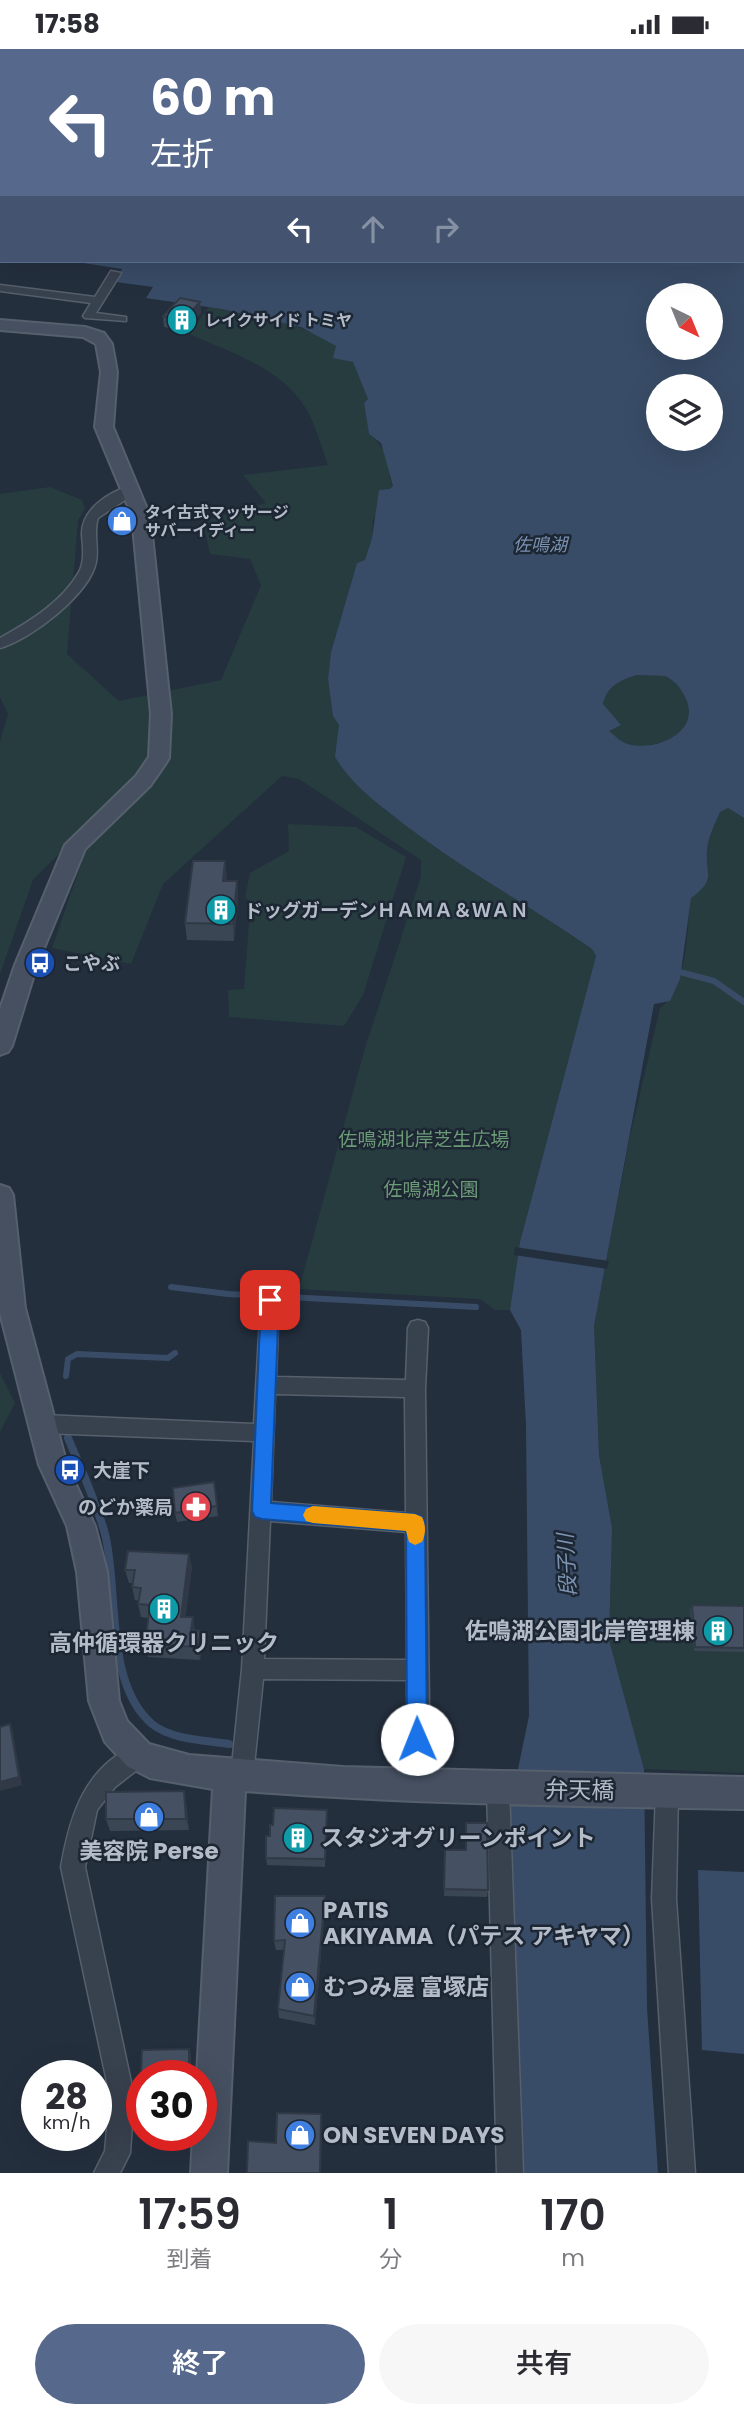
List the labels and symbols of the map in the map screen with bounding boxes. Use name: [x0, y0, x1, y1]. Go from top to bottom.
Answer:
north arrow: [646, 283, 723, 361]
building icon: レイクサイド トミヤ: [165, 303, 199, 337]
place label: レイクサイド トミヤ: [205, 309, 352, 332]
place label: タイ古式マッサージ サバーイディー: [145, 501, 289, 542]
shop icon: タイ古式マッサージ サバーイディー: [105, 504, 139, 538]
water label: 佐鳴湖: [513, 532, 570, 557]
building icon: ドッグガーデンＨＡＭＡ＆ＷＡＮ: [204, 893, 238, 927]
place label: ドッグガーデンＨＡＭＡ＆ＷＡＮ: [244, 897, 529, 924]
bus stop icon: こやぶ: [23, 946, 57, 980]
place label: こやぶ: [63, 950, 120, 977]
park label: 佐鳴湖北岸芝生広場: [338, 1126, 510, 1153]
park label: 佐鳴湖公園: [383, 1176, 479, 1203]
pin: [240, 1270, 300, 1330]
bus stop icon: 大崖下: [53, 1453, 87, 1487]
place label: 大崖下: [93, 1457, 150, 1484]
pharmacy icon: のどか薬局: [179, 1490, 213, 1524]
place label: のどか薬局: [78, 1494, 173, 1521]
water label: 段子川: [550, 1531, 583, 1597]
building icon: 高仲循環器クリニック: [147, 1592, 181, 1626]
building icon: 佐鳴湖公園北岸管理棟: [701, 1614, 735, 1648]
place label: 佐鳴湖公園北岸管理棟: [465, 1615, 695, 1647]
place label: 高仲循環器クリニック: [49, 1627, 279, 1659]
position arrow: [380, 1702, 454, 1776]
street label: 弁天橋: [545, 1773, 615, 1807]
shop icon: 美容院 Perse: [132, 1800, 166, 1834]
building icon: スタジオグリーンポイント: [281, 1821, 315, 1855]
place label: スタジオグリーンポイント: [321, 1822, 595, 1854]
place label: 美容院 Perse: [79, 1835, 219, 1867]
place label: PATIS AKIYAMA（パテス アキヤマ）: [323, 1894, 645, 1952]
shop icon: PATIS AKIYAMA（パテス アキヤマ）: [283, 1906, 317, 1940]
shop icon: むつみ屋 富塚店: [283, 1970, 317, 2004]
place label: むつみ屋 富塚店: [323, 1971, 489, 2003]
speed limit sign: 30: [126, 2060, 217, 2151]
shop icon: ON SEVEN DAYS: [283, 2118, 317, 2152]
place label: ON SEVEN DAYS: [323, 2119, 505, 2151]

